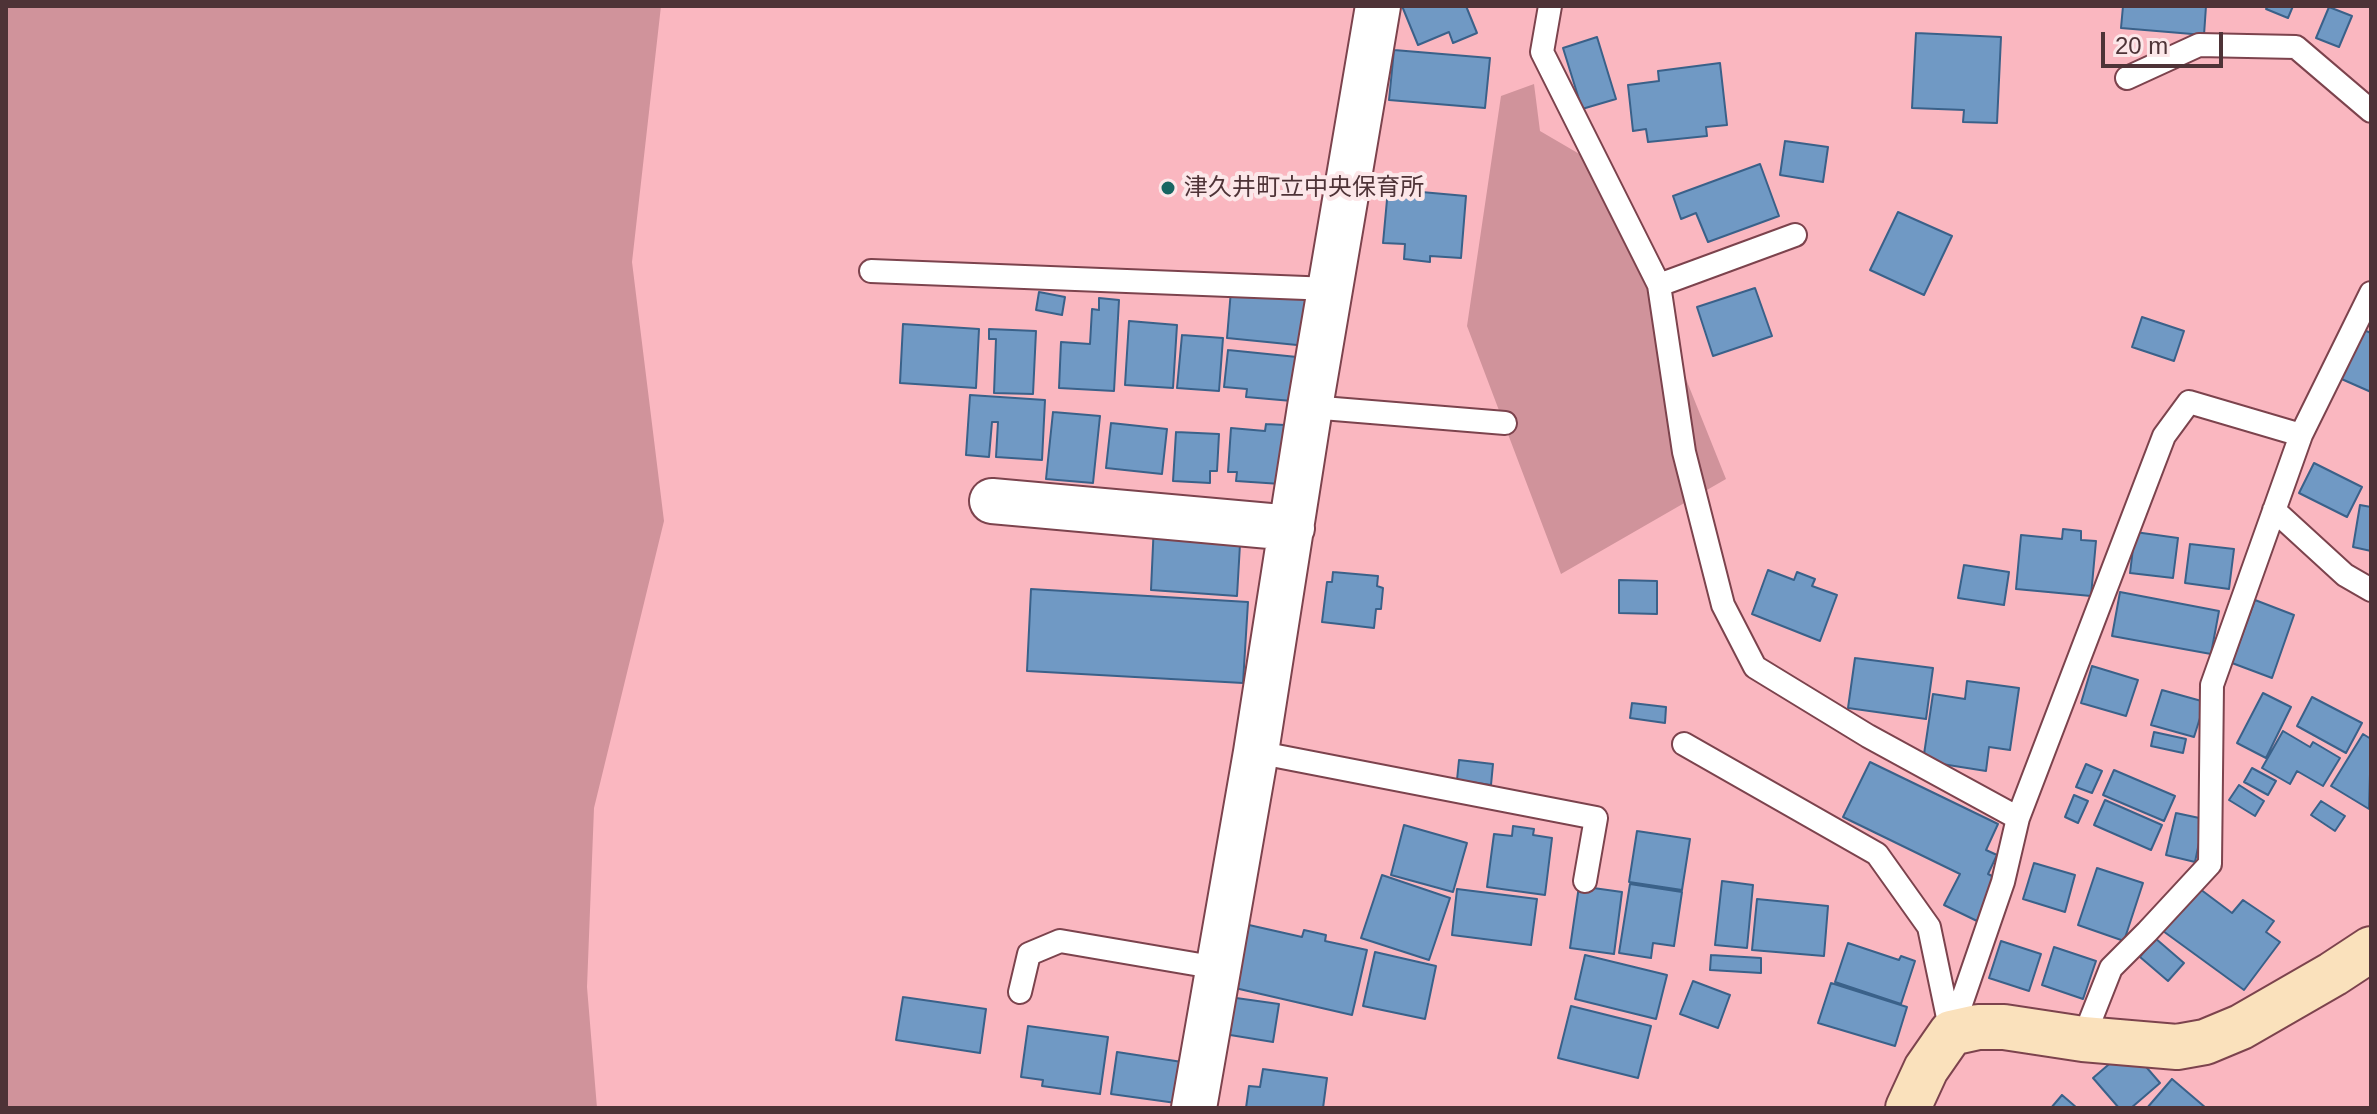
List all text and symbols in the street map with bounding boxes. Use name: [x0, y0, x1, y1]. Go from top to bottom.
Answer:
scale bar: [2105, 16, 2227, 66]
text: 20 m: [2115, 32, 2168, 59]
place label: 津久井町立中央保育所: [1184, 174, 1424, 202]
marker: 津久井町立中央保育所: [1159, 179, 1177, 197]

